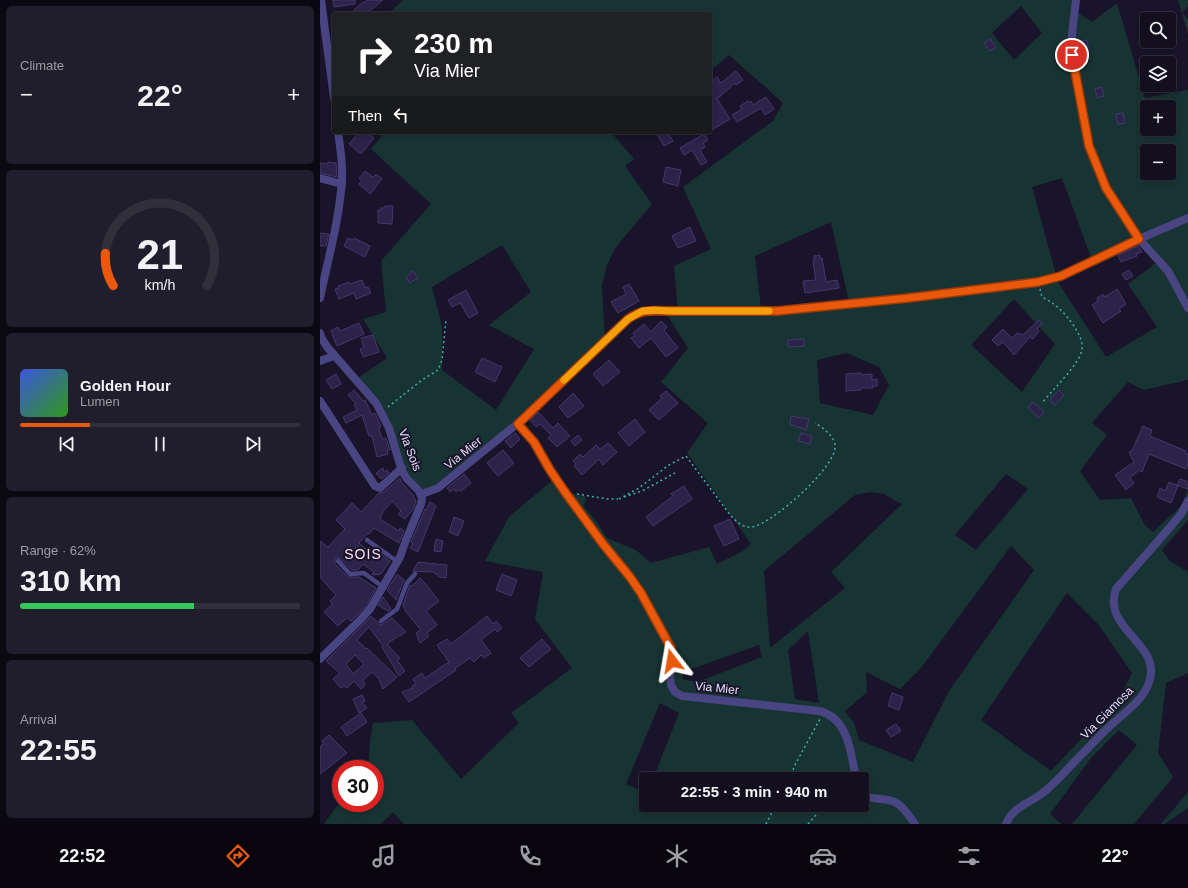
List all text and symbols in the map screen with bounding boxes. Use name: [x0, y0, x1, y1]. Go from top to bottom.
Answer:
map controls: [1140, 12, 1176, 180]
button: search: [1140, 12, 1176, 48]
icon: right: [348, 28, 400, 80]
text: 230 m: [414, 28, 493, 59]
pin: [1055, 38, 1089, 72]
icon: arrive: [1061, 44, 1083, 66]
button: layers: [1140, 56, 1176, 92]
text: Climate: [20, 58, 64, 73]
text: Via Mier: [414, 61, 480, 81]
text: 22°: [137, 79, 183, 112]
text: −: [20, 82, 33, 107]
text: +: [287, 82, 300, 107]
button: +: [1140, 100, 1176, 136]
icon: left: [390, 104, 412, 126]
text: Then: [348, 107, 382, 124]
button: −: [1140, 144, 1176, 180]
text: 21: [137, 231, 183, 278]
text: km/h: [145, 277, 176, 293]
text: Golden Hour: [80, 377, 171, 394]
text: Lumen: [80, 394, 120, 409]
street label: Via Sois: [396, 427, 424, 473]
icon: previous: [56, 433, 78, 455]
icon: pause: [149, 433, 171, 455]
icon: next: [242, 433, 264, 455]
street label: Via Mier: [442, 434, 484, 472]
text: Range · 62%: [20, 543, 96, 558]
district label: SOIS: [344, 546, 382, 562]
text: 310 km: [20, 564, 122, 597]
position arrow: [651, 640, 693, 682]
street label: Via Mier: [694, 679, 740, 697]
street label: Via Giamosa: [1078, 684, 1136, 742]
text: Arrival: [20, 712, 57, 727]
text: 22:55: [20, 733, 97, 766]
speed limit sign: 30: [332, 760, 384, 812]
text: 22:55 · 3 min · 940 m: [681, 783, 827, 800]
icon: directions: [224, 842, 252, 870]
icon: music: [370, 842, 398, 870]
icon: phone: [516, 842, 544, 870]
icon: climate: [663, 842, 691, 870]
icon: car: [809, 842, 837, 870]
icon: filters: [955, 842, 983, 870]
text: 22:52: [59, 846, 105, 866]
text: 22°: [1102, 846, 1129, 866]

